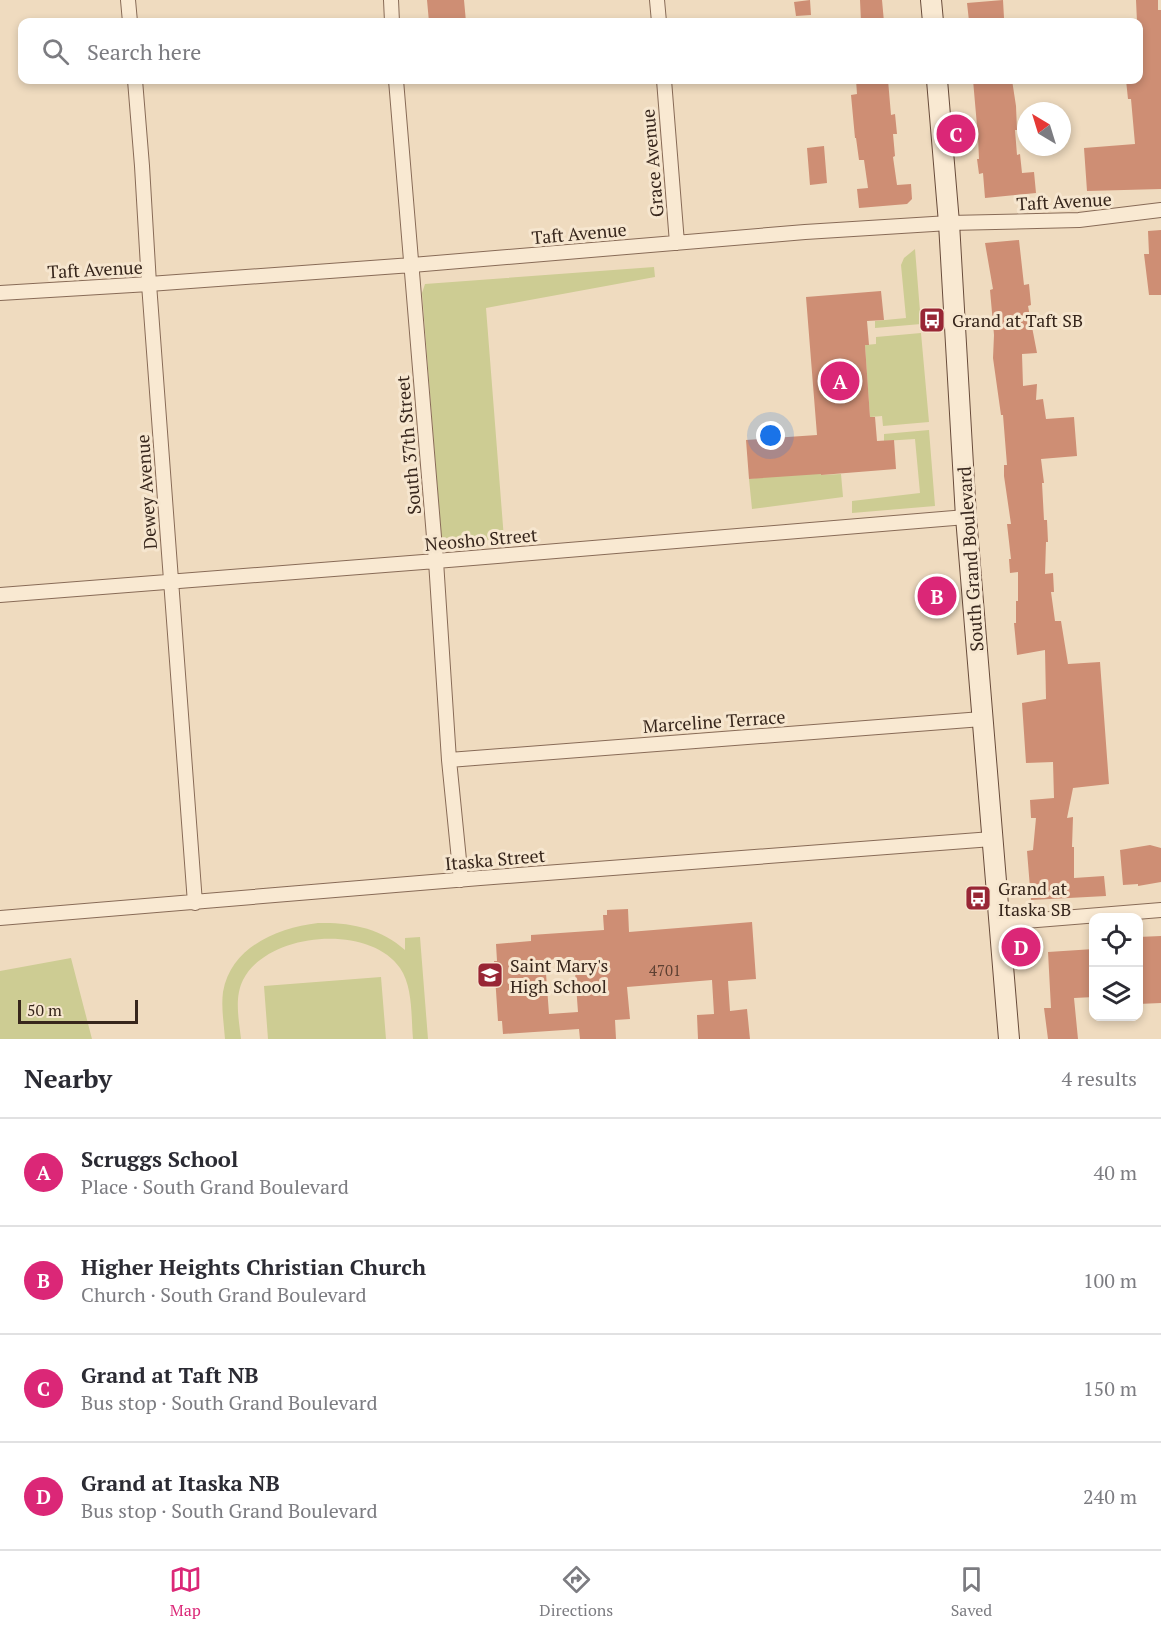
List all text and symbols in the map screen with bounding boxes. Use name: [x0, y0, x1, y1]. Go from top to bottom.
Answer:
search box: [18, 18, 1143, 84]
icon: search: [39, 35, 72, 68]
text: Search here: [87, 37, 201, 66]
north arrow: [1017, 102, 1071, 156]
street label: Grace Avenue: [635, 108, 669, 218]
pin: C: [936, 112, 976, 156]
street label: Taft Avenue: [1016, 187, 1112, 215]
street label: Taft Avenue: [530, 217, 628, 249]
street label: Taft Avenue: [47, 255, 143, 283]
bus stop icon: Grand at Taft SB: [917, 305, 947, 335]
place label: Grand at Taft SB: [952, 308, 1083, 332]
pin: A: [820, 358, 860, 404]
street label: South 37th Street: [390, 374, 426, 516]
your location: [756, 421, 785, 450]
street label: Dewey Avenue: [130, 434, 162, 550]
street label: South Grand Boulevard: [952, 466, 988, 652]
street label: Neosho Street: [424, 522, 539, 556]
pin: B: [918, 574, 956, 618]
street label: Marceline Terrace: [642, 704, 786, 738]
street label: Itaska Street: [444, 843, 547, 875]
place label: Grand at Itaska SB: [998, 876, 1071, 921]
bus stop icon: Grand at Itaska SB: [963, 883, 993, 913]
map controls: [1089, 913, 1143, 1021]
button: locate: [1089, 913, 1143, 967]
pin: D: [1002, 924, 1040, 970]
place label: Saint Mary's High School: [510, 953, 608, 998]
school or university icon: Saint Mary's High School: [475, 960, 505, 990]
house number: 4701: [649, 960, 681, 980]
button: layers: [1089, 967, 1143, 1021]
scale bar: [18, 997, 138, 1025]
text: 50 m: [27, 999, 62, 1021]
text: Nearby: [24, 1061, 112, 1095]
text: 4 results: [1062, 1065, 1137, 1092]
text: Scruggs School: [81, 1144, 238, 1173]
text: A: [36, 1159, 51, 1186]
text: 40 m: [1094, 1159, 1137, 1186]
text: Place · South Grand Boulevard: [81, 1173, 349, 1200]
text: Higher Heights Christian Church: [81, 1252, 426, 1281]
text: B: [37, 1267, 50, 1294]
text: 100 m: [1083, 1267, 1137, 1294]
text: Church · South Grand Boulevard: [81, 1281, 367, 1308]
text: Grand at Taft NB: [81, 1360, 259, 1389]
text: C: [37, 1375, 50, 1402]
text: 150 m: [1083, 1375, 1137, 1402]
text: Bus stop · South Grand Boulevard: [81, 1389, 378, 1416]
text: Grand at Itaska NB: [81, 1468, 280, 1497]
text: D: [36, 1483, 51, 1510]
text: 240 m: [1083, 1483, 1137, 1510]
text: Bus stop · South Grand Boulevard: [81, 1497, 378, 1524]
tab: Map: [169, 1563, 202, 1621]
tab: Directions: [539, 1563, 613, 1621]
tab: Saved: [951, 1563, 992, 1621]

